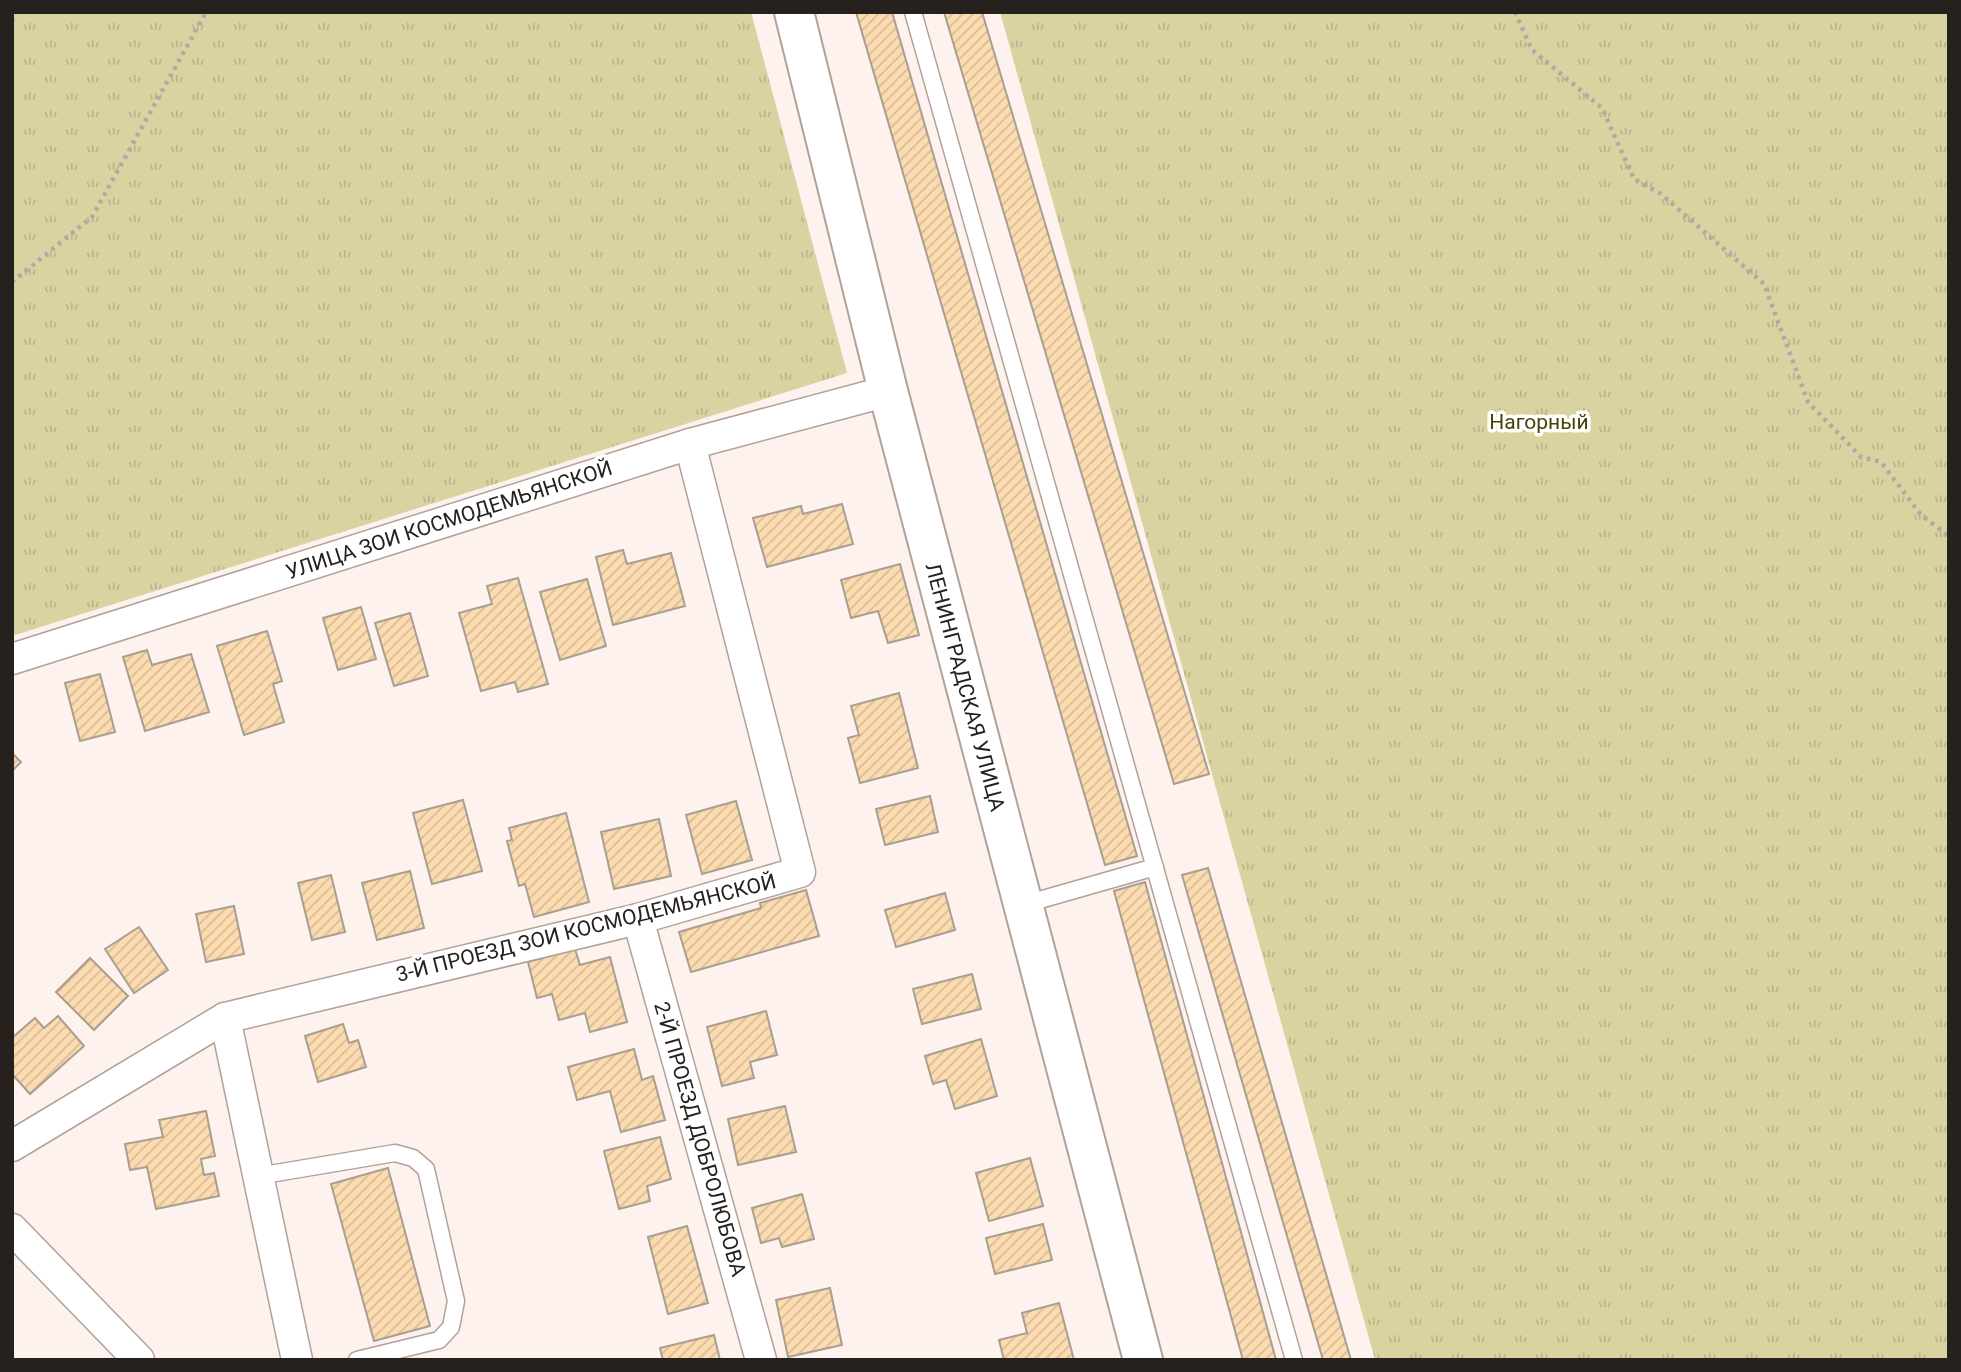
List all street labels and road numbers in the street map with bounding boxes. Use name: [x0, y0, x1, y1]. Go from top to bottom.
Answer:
street label: УЛИЦА ЗОИ КОСМОДЕМЬЯНСКОЙ: [283, 456, 615, 584]
street label: ЛЕНИНГРАДСКАЯ УЛИЦА: [920, 560, 1010, 814]
street label: 3-Й ПРОЕЗД ЗОИ КОСМОДЕМЬЯНСКОЙ: [394, 869, 778, 987]
street label: 2-Й ПРОЕЗД ДОБРОЛЮБОВА: [649, 999, 751, 1279]

